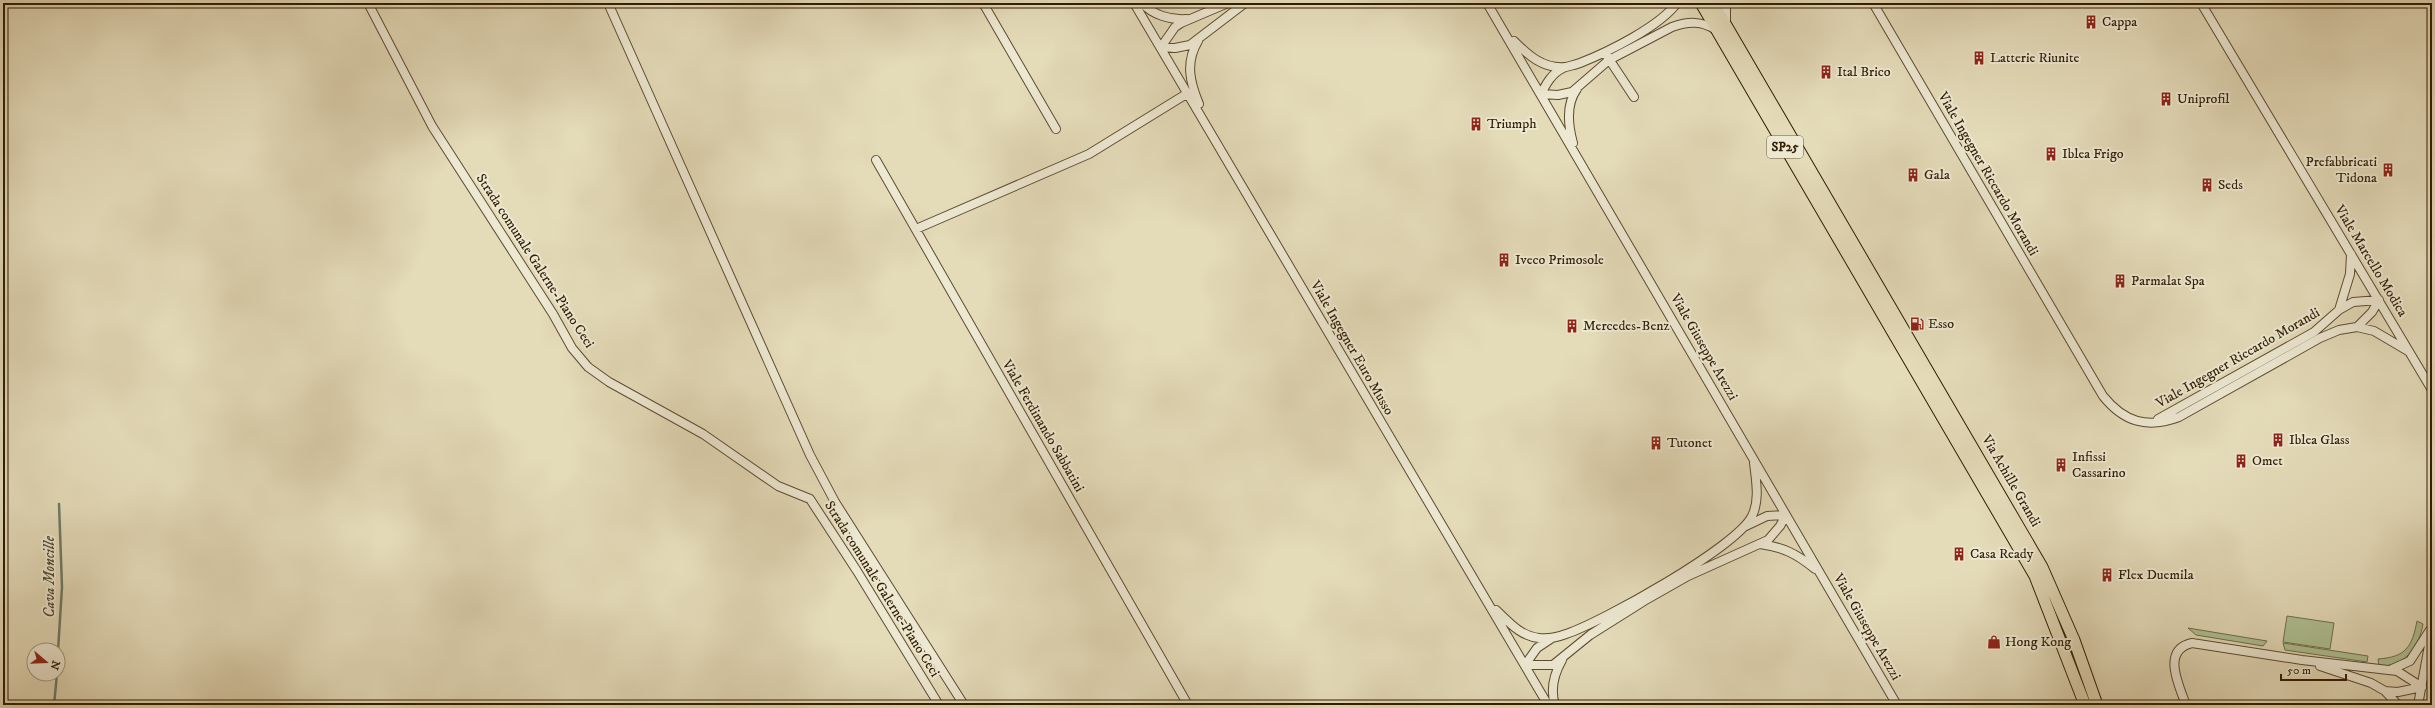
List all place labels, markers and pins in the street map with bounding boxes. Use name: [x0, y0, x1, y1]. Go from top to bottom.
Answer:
place label: Cappa: [2102, 13, 2137, 31]
building icon: Cappa: [2083, 14, 2099, 30]
place label: Latterie Riunite: [1990, 49, 2079, 67]
building icon: Latterie Riunite: [1971, 50, 1987, 66]
place label: Ital Brico: [1837, 63, 1891, 81]
building icon: Ital Brico: [1818, 64, 1834, 80]
place label: Uniprofil: [2177, 90, 2230, 108]
building icon: Uniprofil: [2158, 91, 2174, 107]
place label: Triumph: [1487, 115, 1537, 133]
building icon: Triumph: [1468, 116, 1484, 132]
place label: Iblea Frigo: [2062, 145, 2124, 163]
building icon: Iblea Frigo: [2043, 146, 2059, 162]
place label: Prefabbricati Tidona: [2306, 153, 2377, 187]
building icon: Prefabbricati Tidona: [2380, 162, 2396, 178]
place label: Gala: [1924, 166, 1950, 184]
building icon: Gala: [1905, 167, 1921, 183]
place label: Seds: [2218, 176, 2243, 194]
building icon: Seds: [2199, 177, 2215, 193]
place label: Iveco Primosole: [1515, 251, 1604, 269]
building icon: Iveco Primosole: [1496, 252, 1512, 268]
place label: Parmalat Spa: [2131, 272, 2205, 290]
building icon: Parmalat Spa: [2112, 273, 2128, 289]
place label: Esso: [1928, 315, 1954, 333]
fuel station icon: Esso: [1909, 316, 1925, 332]
place label: Mercedes-Benz: [1583, 317, 1670, 335]
building icon: Mercedes-Benz: [1564, 318, 1580, 334]
place label: Iblea Glass: [2289, 431, 2350, 449]
building icon: Iblea Glass: [2270, 432, 2286, 448]
place label: Tutonet: [1667, 434, 1713, 452]
building icon: Tutonet: [1648, 435, 1664, 451]
place label: Infissi Cassarino: [2072, 448, 2126, 482]
place label: Omet: [2252, 452, 2283, 470]
building icon: Omet: [2233, 453, 2249, 469]
building icon: Infissi Cassarino: [2053, 457, 2069, 473]
place label: Casa Ready: [1970, 545, 2034, 563]
building icon: Casa Ready: [1951, 546, 1967, 562]
place label: Flex Duemila: [2118, 566, 2194, 584]
building icon: Flex Duemila: [2099, 567, 2115, 583]
place label: Hong Kong: [2005, 633, 2071, 651]
shop icon: Hong Kong: [1986, 634, 2002, 650]

